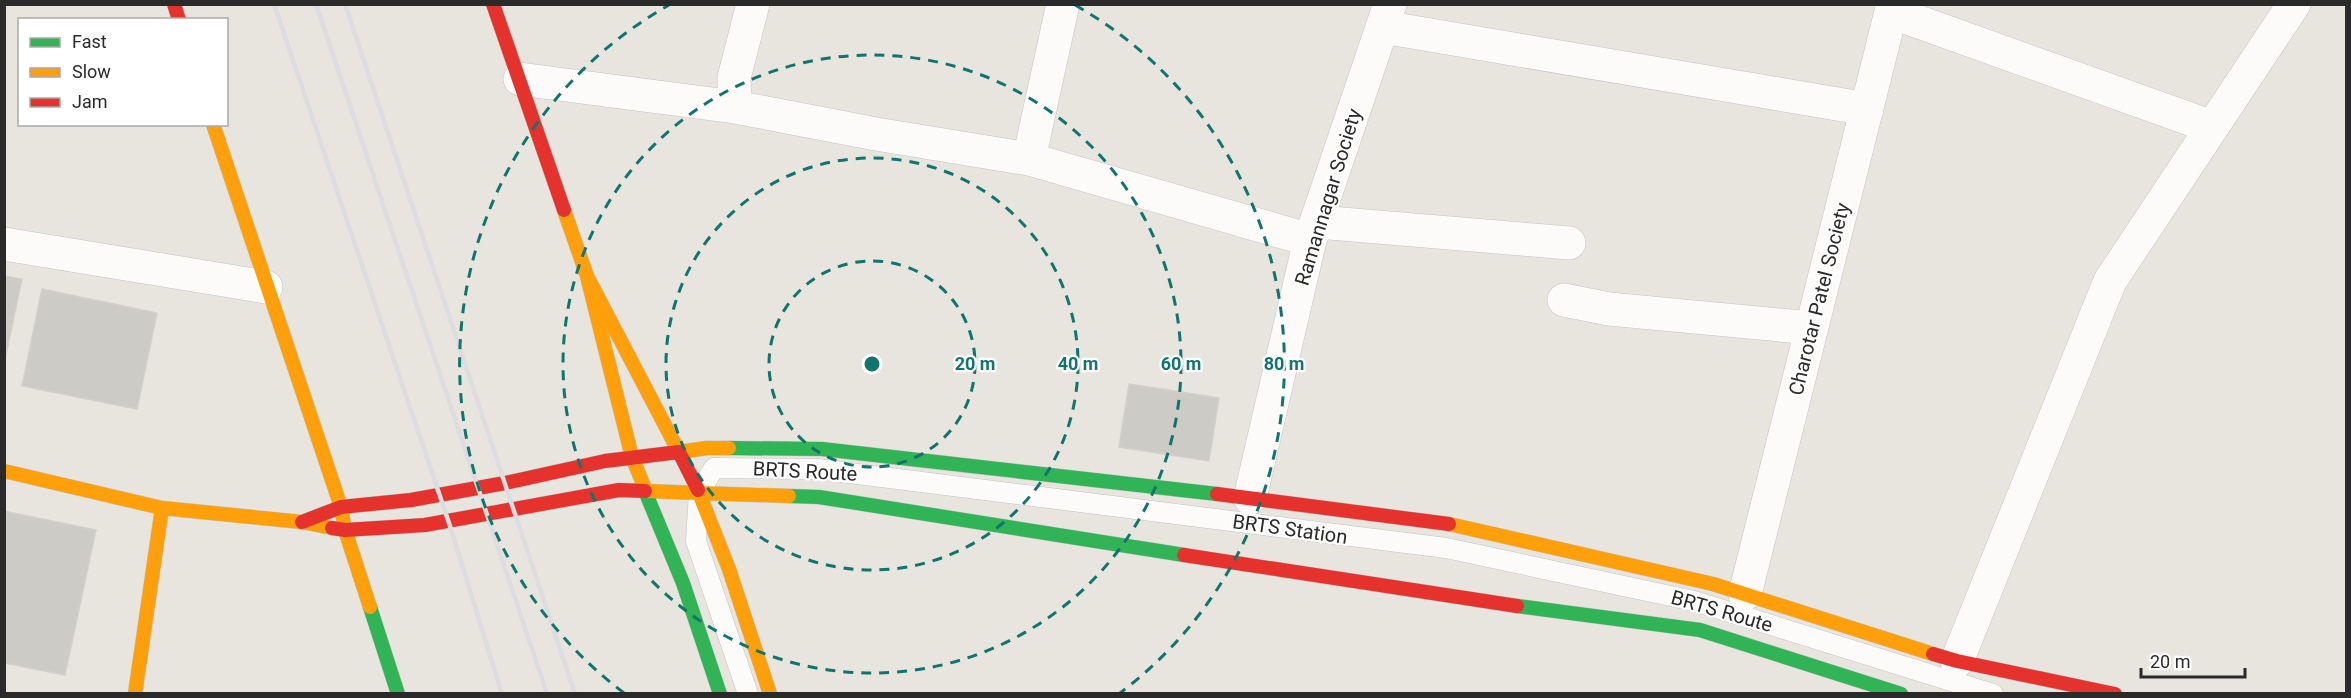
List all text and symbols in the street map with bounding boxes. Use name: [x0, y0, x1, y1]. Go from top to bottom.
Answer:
legend: [18, 18, 228, 126]
text: Fast: [72, 31, 107, 52]
text: Slow: [72, 61, 111, 82]
text: Jam: [72, 91, 108, 112]
street label: Ramannagar Society: [1290, 105, 1366, 288]
street label: Charotar Patel Society: [1783, 200, 1855, 398]
text: 20 m: [955, 353, 995, 374]
text: 40 m: [1058, 353, 1098, 374]
text: 60 m: [1161, 353, 1201, 374]
text: 80 m: [1264, 353, 1304, 374]
centre of rings: [862, 354, 882, 374]
street label: BRTS Route: [752, 456, 858, 486]
street label: BRTS Station: [1231, 509, 1349, 549]
street label: BRTS Route: [1668, 585, 1776, 637]
scale bar: [2141, 641, 2244, 679]
text: 20 m: [2150, 651, 2190, 672]

